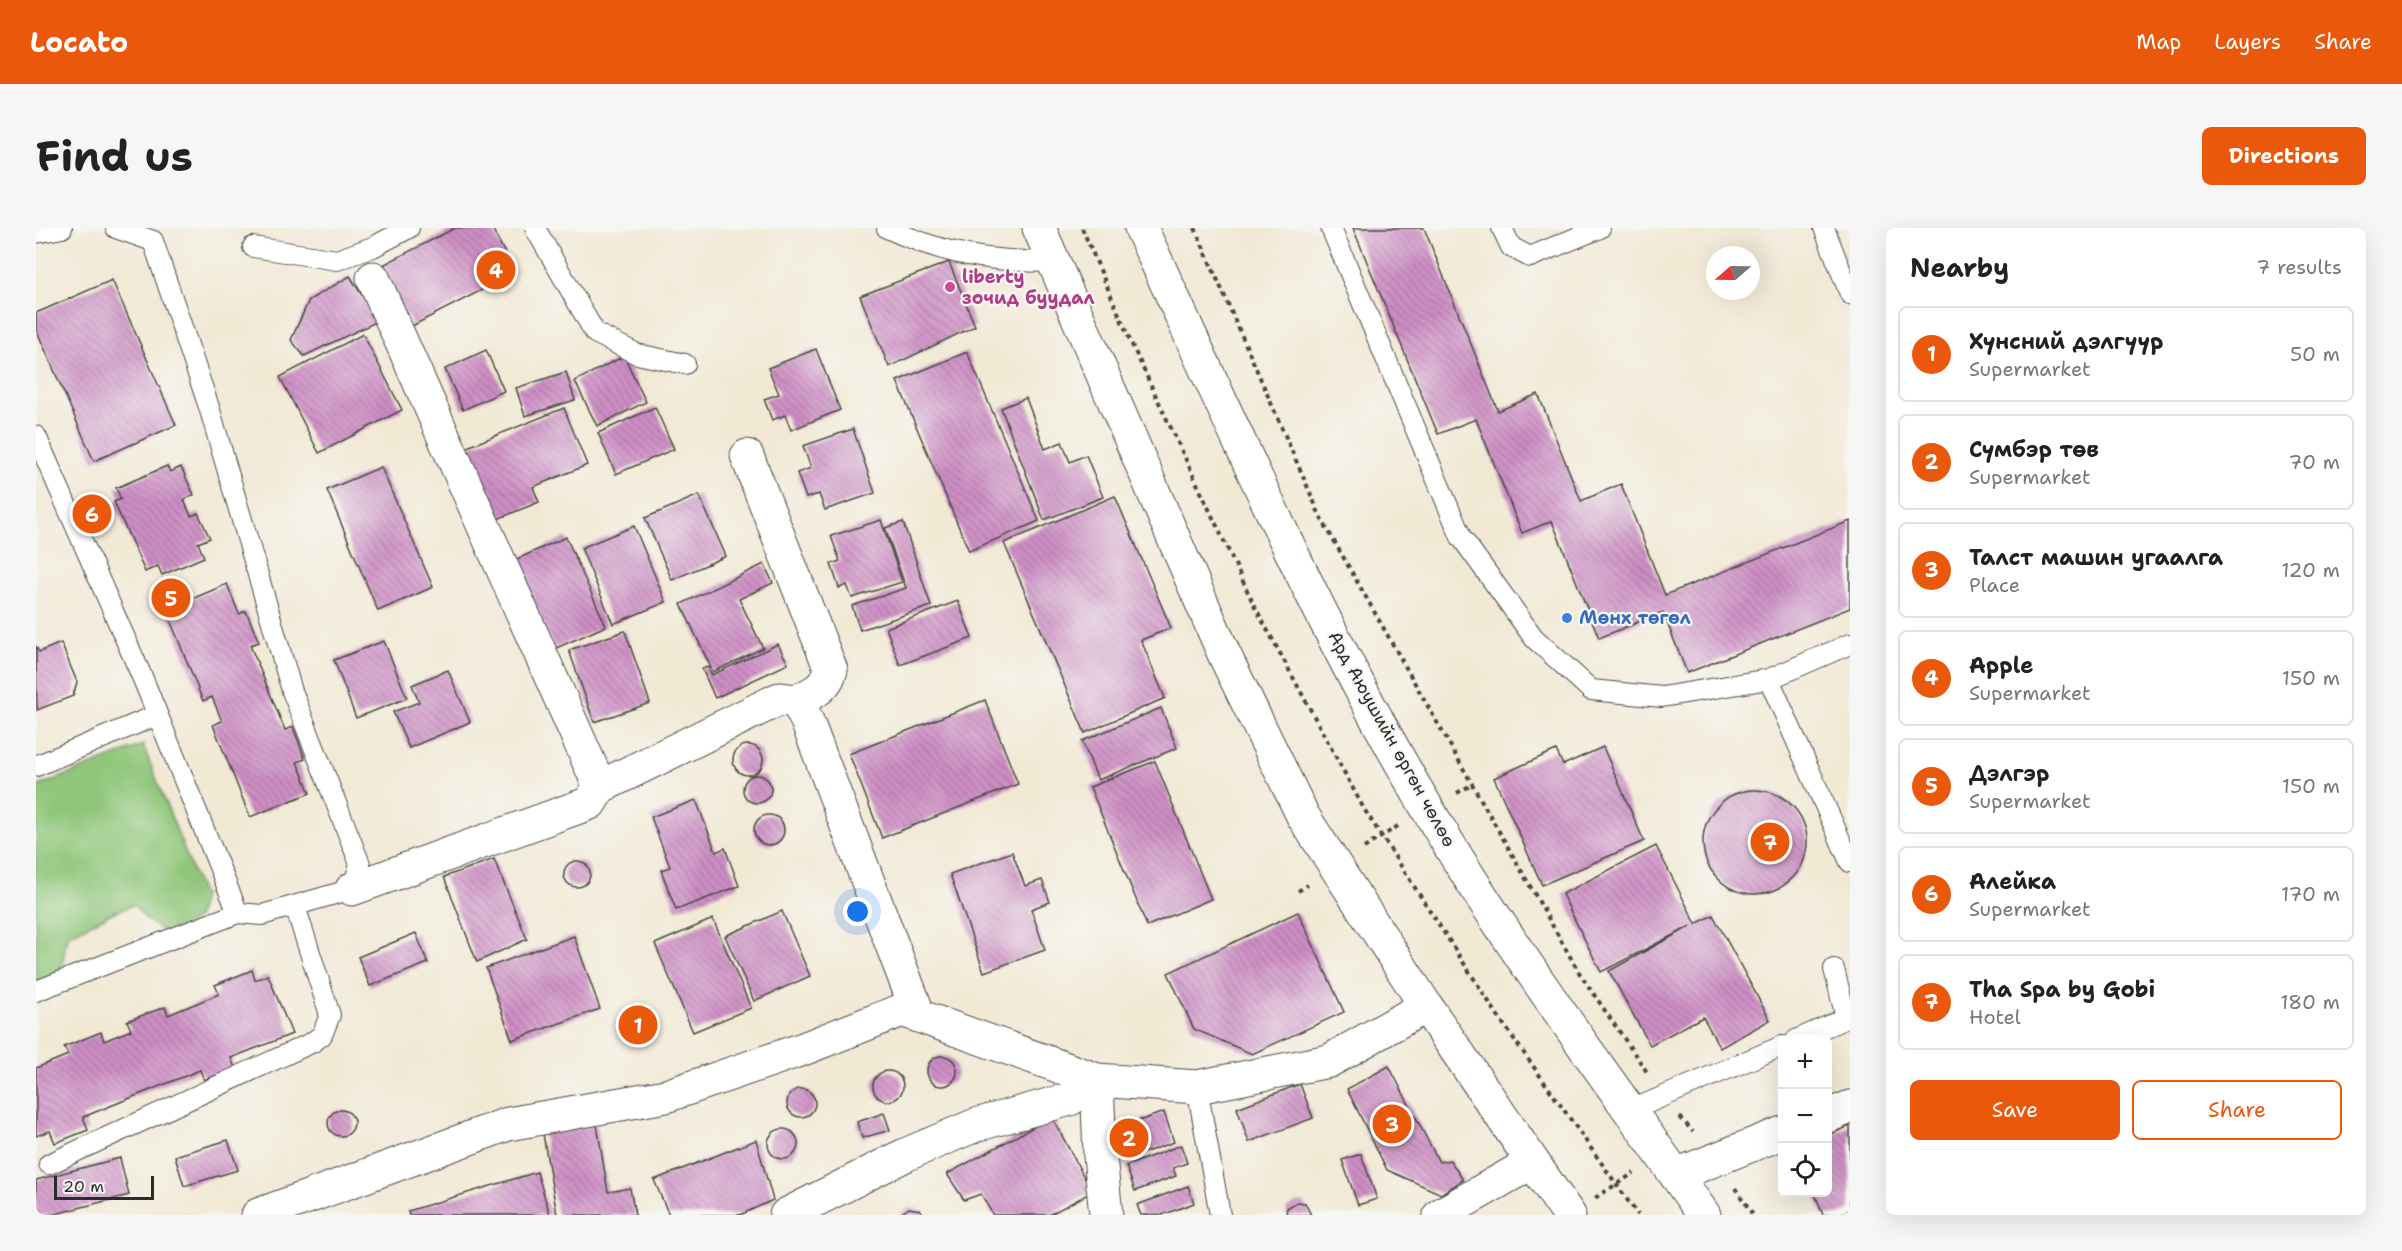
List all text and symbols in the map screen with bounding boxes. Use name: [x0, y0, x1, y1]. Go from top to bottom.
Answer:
text: Locato: [30, 23, 128, 61]
text: Map: [2136, 28, 2181, 56]
text: Layers: [2214, 28, 2281, 56]
text: Share: [2314, 28, 2372, 56]
button: Directions: [2202, 127, 2366, 185]
text: Find us: [36, 128, 193, 184]
north arrow: [1706, 246, 1760, 300]
pin: 4: [476, 248, 516, 292]
text: Nearby: [1910, 250, 2009, 285]
text: 7 results: [2256, 254, 2342, 280]
place label: liberty зочид буудал: [962, 265, 1095, 310]
marker: liberty зочид буудал: [943, 280, 957, 294]
text: Хүнсний дэлгүүр: [1969, 327, 2163, 356]
text: 1: [1927, 341, 1936, 367]
text: 50 m: [2290, 341, 2340, 367]
text: Supermarket: [1969, 356, 2091, 382]
text: Сүмбэр төв: [1969, 435, 2099, 464]
text: 2: [1925, 449, 1939, 475]
text: 70 m: [2288, 449, 2340, 475]
text: Supermarket: [1969, 464, 2091, 490]
pin: 6: [72, 492, 112, 536]
text: Талст машин угаалга: [1969, 543, 2223, 572]
text: 3: [1925, 557, 1939, 583]
text: 120 m: [2281, 557, 2340, 583]
text: Place: [1969, 572, 2020, 598]
pin: 5: [152, 576, 190, 620]
place label: Мөнх төгөл: [1579, 606, 1691, 630]
marker: Мөнх төгөл: [1560, 611, 1574, 625]
street label: Ард Аюушийн өргөн чөлөө: [1322, 627, 1462, 851]
text: Apple: [1969, 651, 2033, 680]
text: 4: [1925, 665, 1939, 691]
text: 150 m: [2282, 665, 2340, 691]
text: Supermarket: [1969, 680, 2091, 706]
text: Дэлгэр: [1969, 759, 2049, 788]
text: 5: [1925, 773, 1938, 799]
text: 150 m: [2282, 773, 2340, 799]
text: Supermarket: [1969, 788, 2091, 814]
pin: 7: [1750, 820, 1790, 864]
text: Алейка: [1969, 867, 2056, 896]
text: 6: [1925, 881, 1939, 907]
text: 170 m: [2281, 881, 2340, 907]
text: Supermarket: [1969, 896, 2091, 922]
your location: [843, 897, 872, 926]
text: Tha Spa by Gobi: [1969, 975, 2155, 1004]
text: 7: [1925, 989, 1939, 1015]
text: 180 m: [2280, 989, 2340, 1015]
pin: 1: [618, 1002, 658, 1048]
text: Hotel: [1969, 1004, 2021, 1030]
map controls: [1778, 1035, 1832, 1197]
button: +: [1778, 1035, 1832, 1089]
button: Save: [1910, 1080, 2120, 1140]
button: Share: [2132, 1080, 2342, 1140]
button: −: [1778, 1089, 1832, 1143]
pin: 3: [1372, 1102, 1412, 1146]
pin: 2: [1110, 1116, 1148, 1160]
button: locate: [1778, 1143, 1832, 1197]
scale bar: [54, 1173, 154, 1200]
text: 20 m: [63, 1176, 104, 1197]

